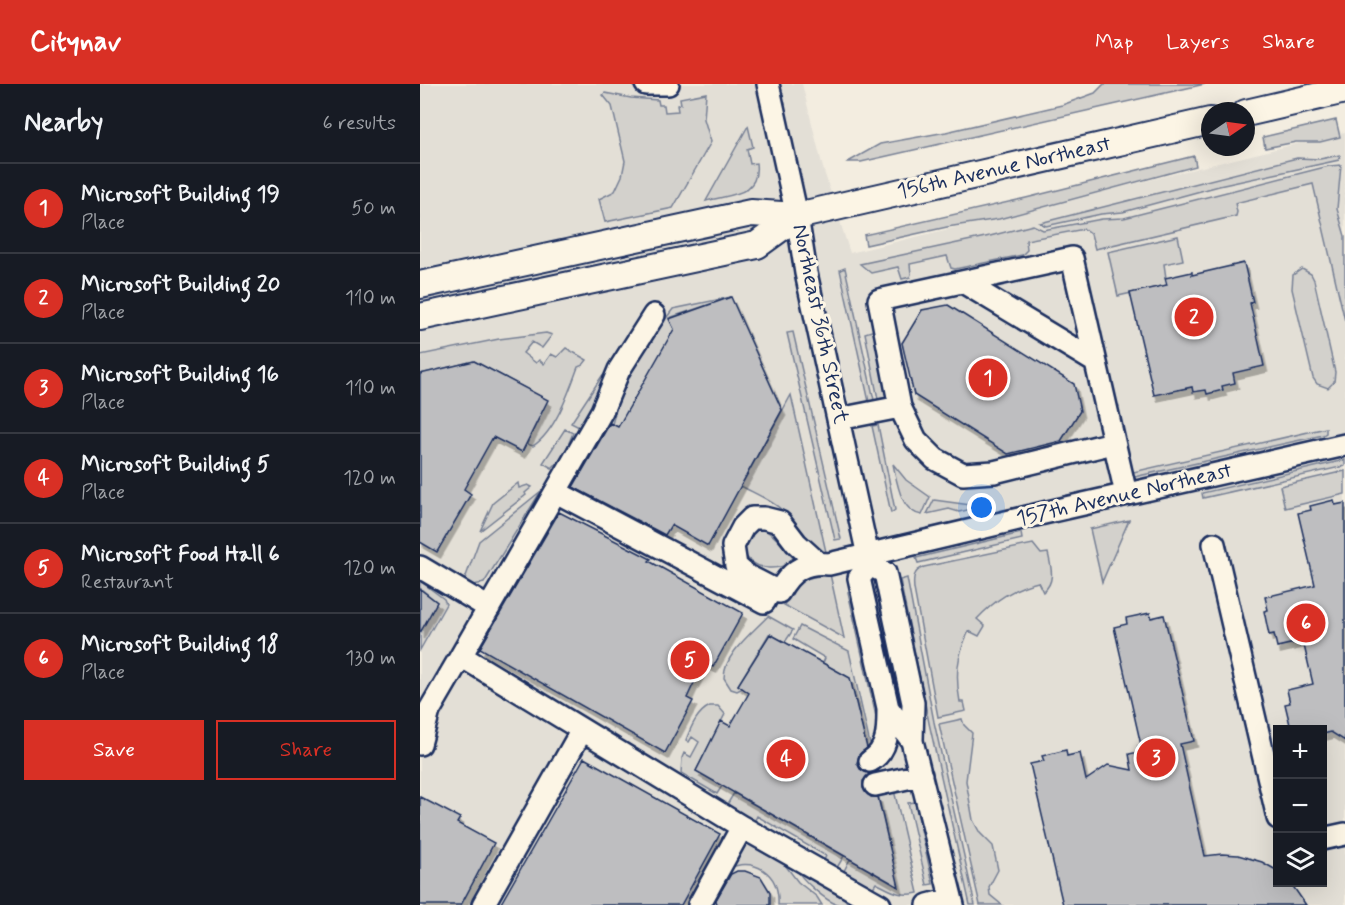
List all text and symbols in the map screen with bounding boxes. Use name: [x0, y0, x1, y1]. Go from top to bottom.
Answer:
text: Citynav: [30, 24, 121, 61]
text: Map: [1095, 28, 1133, 56]
text: Layers: [1166, 28, 1229, 56]
text: Share: [1262, 28, 1315, 56]
north arrow: [1201, 102, 1255, 156]
text: Nearby: [24, 106, 103, 140]
text: 6 results: [323, 110, 396, 137]
street label: 156th Avenue Northeast: [894, 130, 1114, 206]
text: Microsoft Building 19: [81, 181, 280, 209]
text: 1: [39, 195, 48, 222]
text: 50 m: [351, 195, 396, 222]
text: Place: [81, 209, 125, 236]
street label: Northeast 36th Street: [785, 222, 855, 426]
text: Microsoft Building 20: [81, 271, 280, 299]
text: 2: [39, 285, 48, 312]
text: 110 m: [345, 285, 396, 312]
pin: 2: [1174, 294, 1214, 340]
text: Place: [81, 299, 125, 326]
pin: 1: [968, 356, 1008, 400]
text: Microsoft Building 16: [81, 361, 279, 389]
text: 3: [39, 375, 48, 402]
text: 110 m: [345, 375, 396, 402]
text: Place: [81, 389, 125, 416]
text: Microsoft Building 5: [81, 451, 270, 479]
street label: 157th Avenue Northeast: [1013, 457, 1235, 533]
text: 4: [38, 465, 49, 492]
text: 120 m: [343, 465, 396, 492]
text: Place: [81, 479, 125, 506]
your location: [967, 493, 996, 522]
text: Microsoft Food Hall 6: [81, 541, 280, 569]
text: 5: [38, 555, 50, 582]
text: 120 m: [343, 555, 396, 582]
text: Restaurant: [81, 569, 174, 596]
pin: 6: [1286, 600, 1326, 646]
text: Microsoft Building 18: [81, 631, 279, 659]
pin: 5: [670, 638, 710, 682]
text: 6: [38, 645, 49, 672]
text: 130 m: [345, 645, 396, 672]
text: Place: [81, 659, 125, 686]
button: Save: [24, 720, 204, 780]
button: Share: [216, 720, 396, 780]
map controls: [1273, 725, 1327, 887]
button: +: [1273, 725, 1327, 779]
pin: 4: [766, 736, 806, 782]
pin: 3: [1136, 736, 1176, 780]
button: −: [1273, 779, 1327, 833]
button: layers: [1273, 833, 1327, 887]

